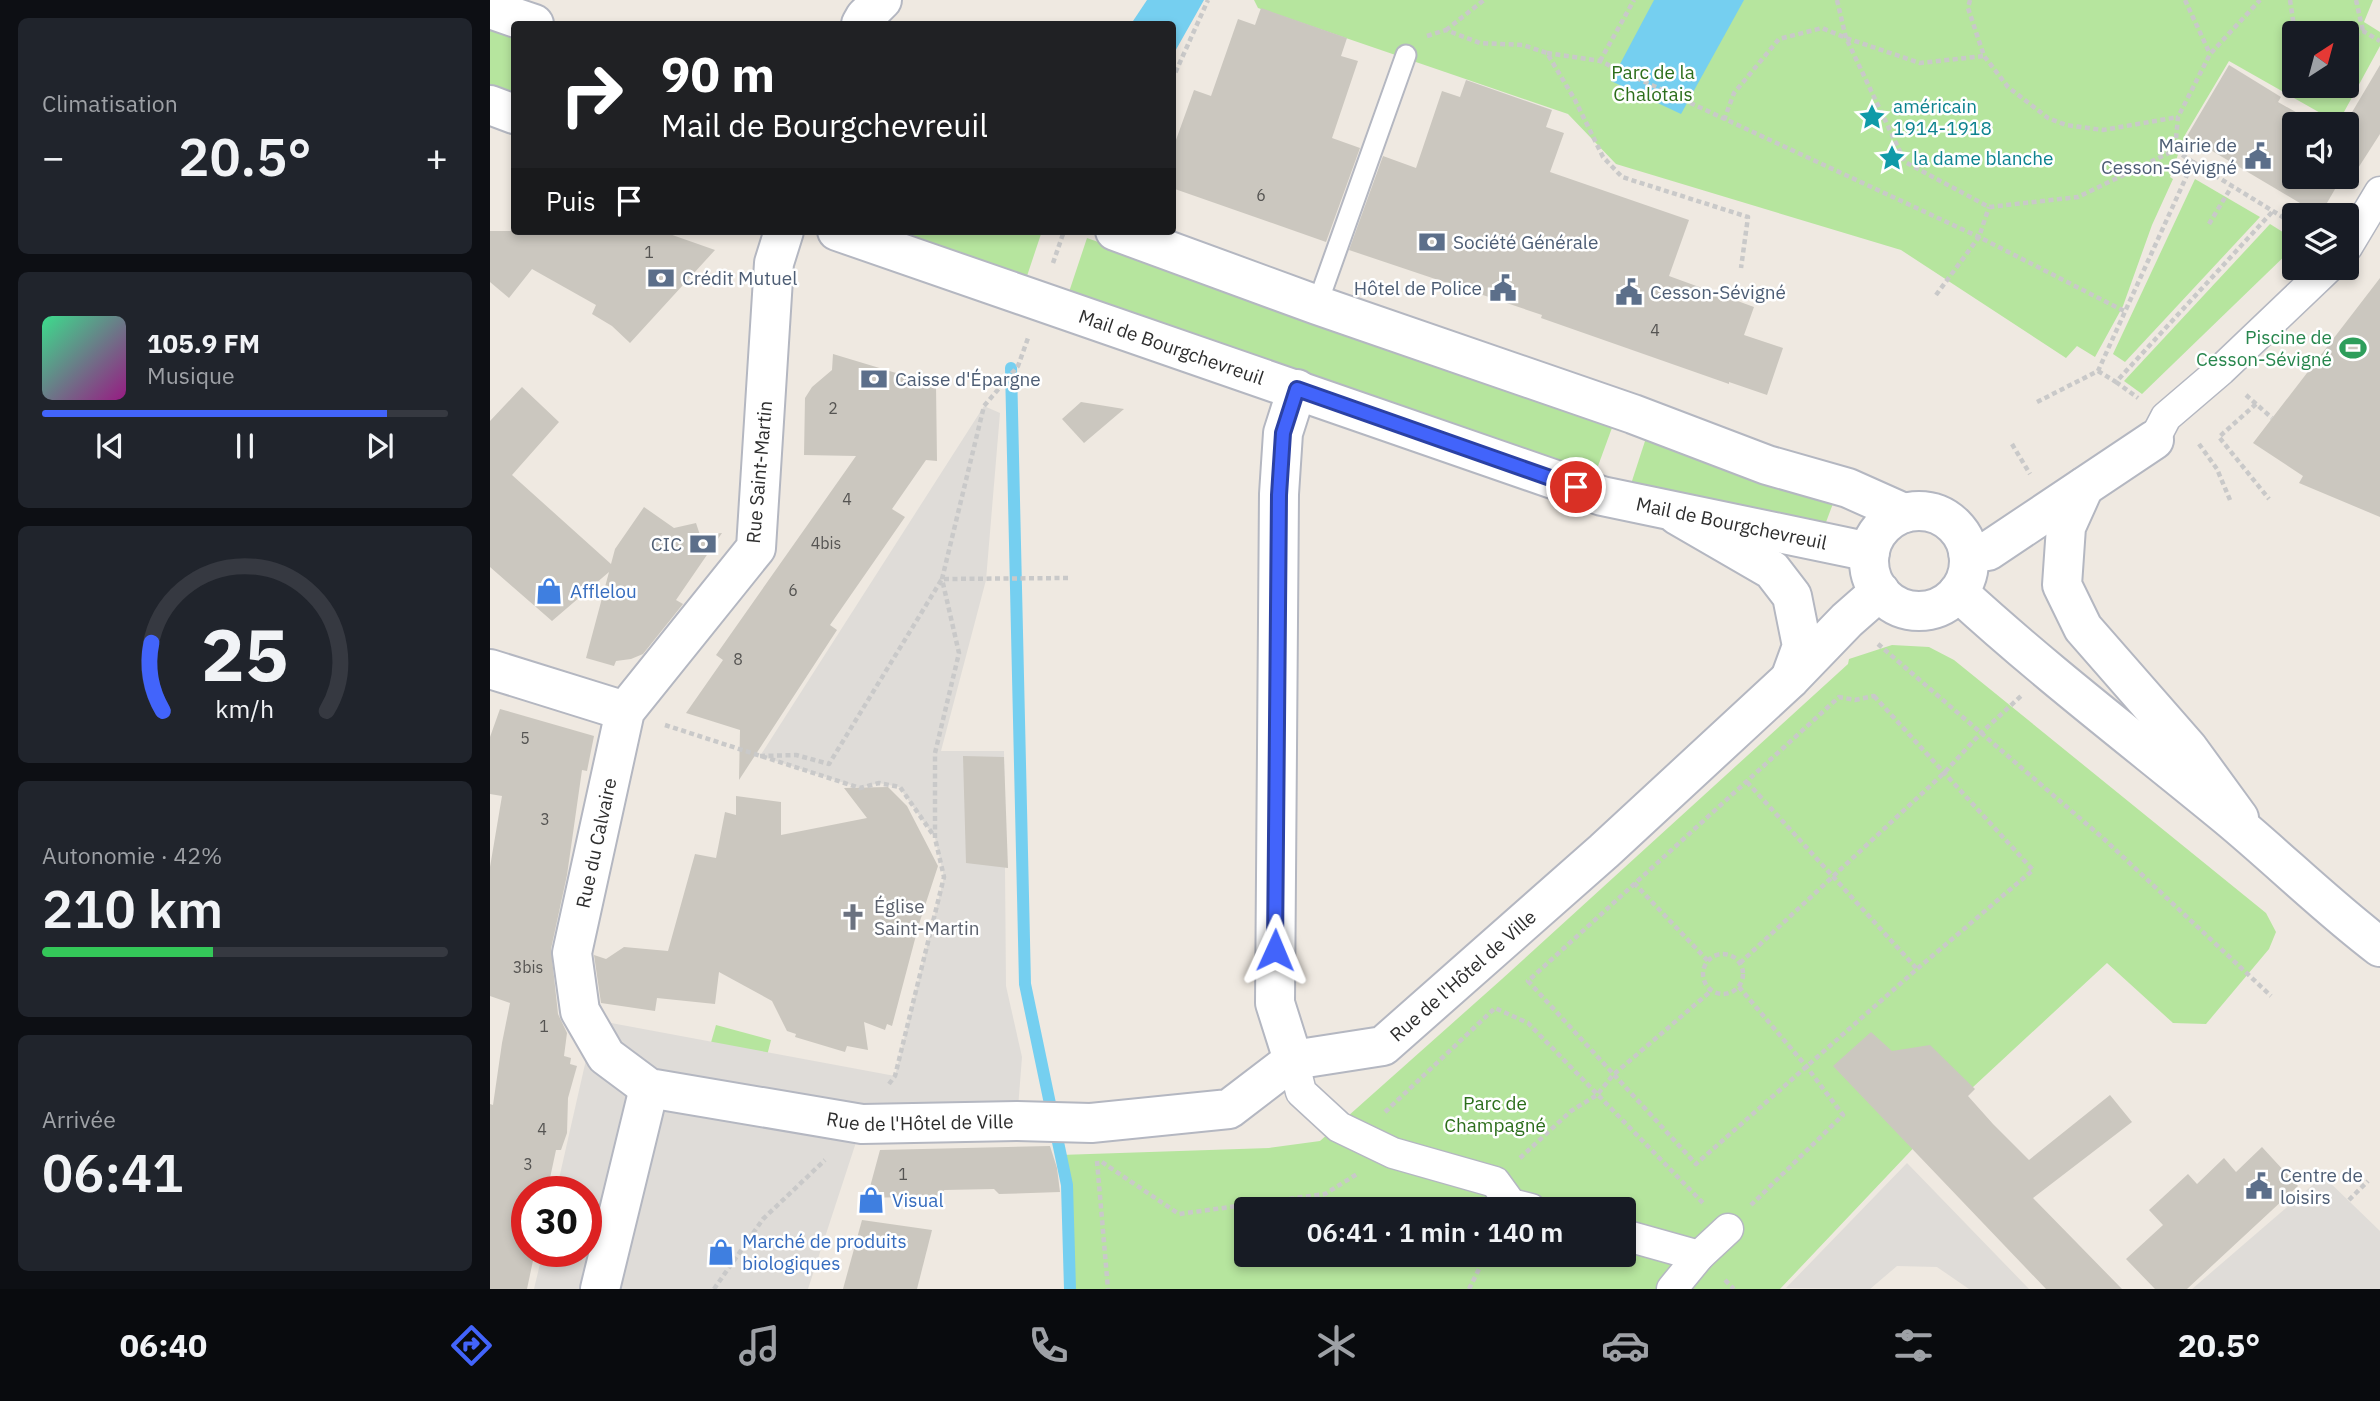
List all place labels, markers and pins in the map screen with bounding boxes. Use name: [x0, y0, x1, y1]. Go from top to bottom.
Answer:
place label: américain 1914-1918: [1893, 94, 1992, 140]
place icon: américain 1914-1918: [1857, 102, 1887, 132]
place label: Mairie de Cesson-Sévigné: [2101, 133, 2237, 179]
public building icon: Mairie de Cesson-Sévigné: [2243, 141, 2273, 171]
place icon: la dame blanche: [1877, 143, 1907, 173]
place label: la dame blanche: [1913, 146, 2053, 170]
bank icon: Société Générale: [1417, 227, 1447, 257]
place label: Société Générale: [1453, 230, 1598, 254]
bank icon: Crédit Mutuel: [646, 263, 676, 293]
place label: Crédit Mutuel: [682, 266, 797, 290]
public building icon: Hôtel de Police: [1488, 273, 1518, 303]
place label: Hôtel de Police: [1354, 276, 1482, 300]
public building icon: Cesson-Sévigné: [1614, 277, 1644, 307]
place label: Cesson-Sévigné: [1650, 280, 1786, 304]
place label: Piscine de Cesson-Sévigné: [2196, 325, 2332, 371]
sports icon: Piscine de Cesson-Sévigné: [2338, 333, 2368, 363]
bank icon: Caisse d'Épargne: [859, 364, 889, 394]
place label: Caisse d'Épargne: [895, 367, 1041, 391]
pin: [1546, 457, 1606, 517]
bank icon: CIC: [688, 529, 718, 559]
place label: CIC: [651, 532, 682, 556]
shop icon: Afflelou: [534, 576, 564, 606]
place label: Afflelou: [570, 579, 637, 603]
place label: Église Saint-Martin: [874, 894, 979, 940]
church icon: Église Saint-Martin: [838, 902, 868, 932]
place label: Centre de loisirs: [2280, 1163, 2363, 1209]
public building icon: Centre de loisirs: [2244, 1171, 2274, 1201]
shop icon: Visual: [856, 1185, 886, 1215]
place label: Visual: [892, 1188, 944, 1212]
place label: Marché de produits biologiques: [742, 1229, 907, 1275]
shop icon: Marché de produits biologiques: [706, 1237, 736, 1267]

